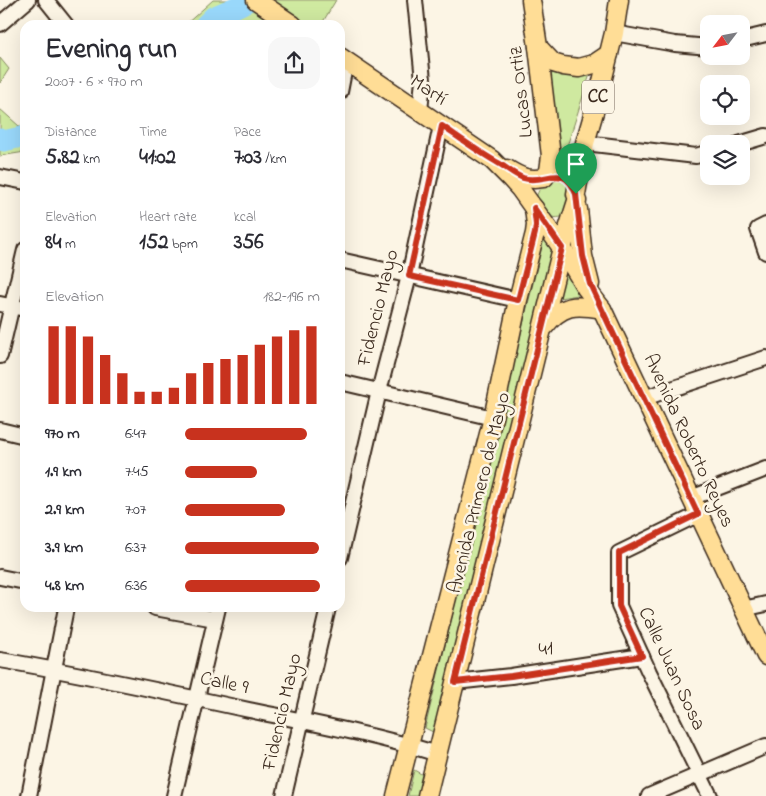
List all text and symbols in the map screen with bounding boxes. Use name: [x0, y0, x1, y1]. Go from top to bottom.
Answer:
north arrow: [700, 15, 750, 65]
map controls: [700, 15, 750, 185]
text: Evening run: [45, 30, 177, 71]
button: share: [268, 37, 320, 89]
street label: Lucas Ortiz: [502, 44, 542, 139]
street label: Martí: [404, 68, 452, 114]
text: 20:07 · 6 × 970 m: [45, 70, 143, 94]
button: locate: [700, 75, 750, 125]
road number: CC: [582, 80, 614, 114]
text: Distance: [45, 122, 97, 143]
text: Time: [139, 122, 167, 143]
text: Pace: [234, 122, 261, 143]
button: layers: [700, 135, 750, 185]
text: 5.82: [45, 143, 80, 173]
text: 41:02: [139, 143, 176, 173]
text: 7:03: [234, 143, 262, 173]
pin: [555, 143, 597, 194]
text: km: [80, 149, 100, 170]
text: /km: [262, 149, 287, 170]
icon: arrive: [562, 150, 590, 178]
text: Elevation: [45, 207, 96, 228]
text: Heart rate: [139, 207, 197, 228]
text: kcal: [234, 207, 256, 228]
text: 84: [45, 228, 62, 258]
text: 152: [139, 228, 168, 258]
text: 356: [234, 228, 264, 258]
text: m: [62, 234, 76, 255]
text: bpm: [168, 234, 198, 255]
street label: Fidencio Mayo: [350, 246, 408, 370]
text: Elevation: [45, 285, 104, 309]
text: 182–196 m: [263, 285, 320, 309]
street label: Avenida Roberto Reyes: [635, 349, 741, 533]
street label: Avenida Primero de Mayo: [441, 389, 519, 597]
text: 970 m: [45, 422, 80, 446]
text: 6:47: [125, 422, 147, 446]
text: 1.9 km: [45, 460, 82, 484]
text: 7:45: [125, 460, 149, 484]
text: 2.9 km: [45, 498, 84, 522]
text: 7:07: [125, 498, 146, 522]
text: 3.9 km: [45, 536, 83, 560]
text: 6:37: [125, 536, 147, 560]
text: 4.8 km: [45, 574, 84, 598]
text: 6:36: [125, 574, 147, 598]
street label: Calle Juan Sosa: [630, 602, 712, 736]
street label: 41: [537, 635, 555, 665]
street label: Fidencio Mayo: [255, 650, 311, 774]
street label: Calle 9: [197, 665, 251, 703]

